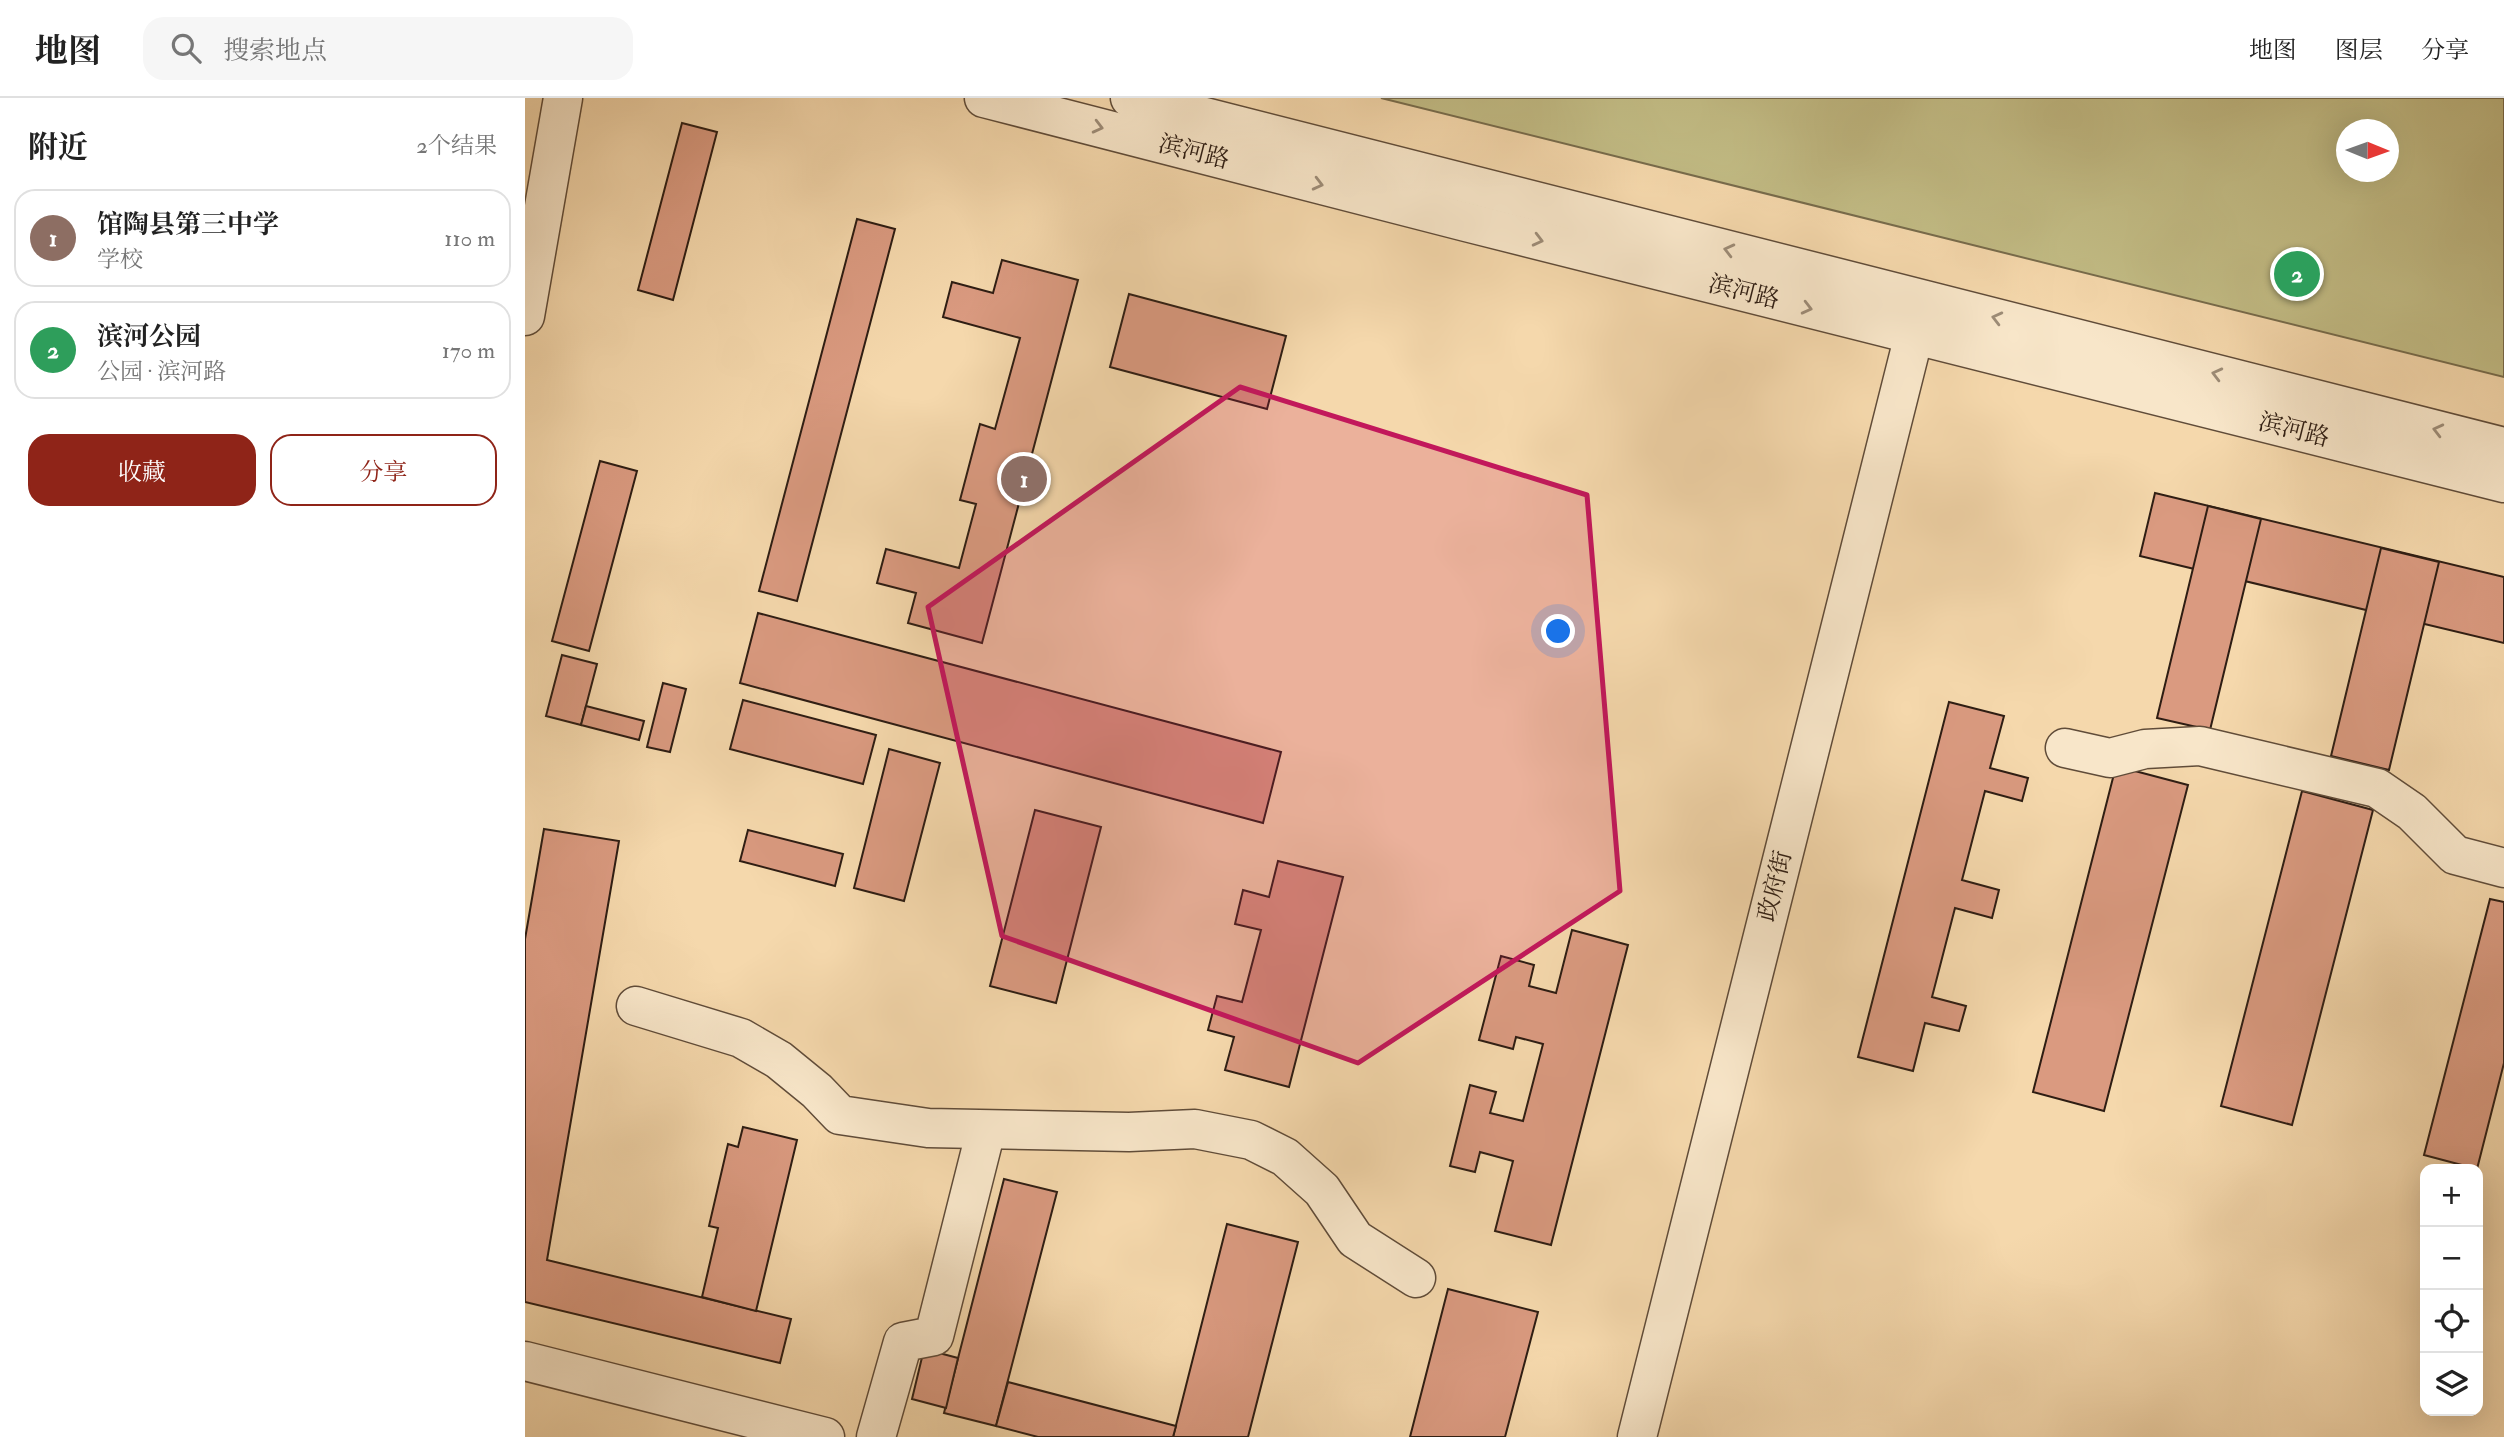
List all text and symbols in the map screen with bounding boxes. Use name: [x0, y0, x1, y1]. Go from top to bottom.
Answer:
search box: [143, 17, 633, 80]
icon: search: [167, 29, 205, 67]
text: 地图: [35, 31, 101, 72]
text: 搜索地点: [223, 35, 327, 67]
text: 地图: [2249, 35, 2297, 66]
text: 图层: [2335, 35, 2383, 66]
text: 分享: [2421, 35, 2469, 66]
one-way arrow: [1092, 119, 1104, 133]
north arrow: [2336, 119, 2399, 182]
street label: 滨河路: [1155, 128, 1233, 176]
text: 附近: [28, 129, 88, 166]
text: 2个结果: [416, 131, 497, 160]
one-way arrow: [1312, 176, 1324, 190]
text: 馆陶县第三中学: [97, 209, 279, 241]
text: 1: [49, 224, 57, 253]
text: 110 m: [444, 224, 495, 253]
one-way arrow: [1532, 232, 1544, 246]
one-way arrow: [1723, 244, 1735, 258]
text: 学校: [97, 245, 143, 274]
pin: 2: [2274, 248, 2320, 300]
street label: 滨河路: [1705, 268, 1783, 316]
one-way arrow: [1800, 300, 1812, 314]
one-way arrow: [1991, 312, 2003, 326]
text: 滨河公园: [97, 321, 201, 353]
text: 2: [47, 336, 59, 365]
text: 170 m: [442, 336, 495, 365]
text: 公园 · 滨河路: [97, 357, 226, 386]
one-way arrow: [2211, 368, 2223, 382]
street label: 滨河路: [2255, 406, 2333, 454]
one-way arrow: [2432, 424, 2444, 438]
button: 收藏: [28, 434, 256, 506]
button: 分享: [270, 434, 497, 506]
pin: 1: [1001, 453, 1047, 505]
your location: [1541, 614, 1575, 648]
street label: 政府街: [1751, 847, 1799, 925]
map controls: [2420, 1164, 2483, 1416]
button: +: [2420, 1164, 2483, 1227]
button: −: [2420, 1227, 2483, 1290]
button: locate: [2420, 1290, 2483, 1353]
button: layers: [2420, 1353, 2483, 1416]

